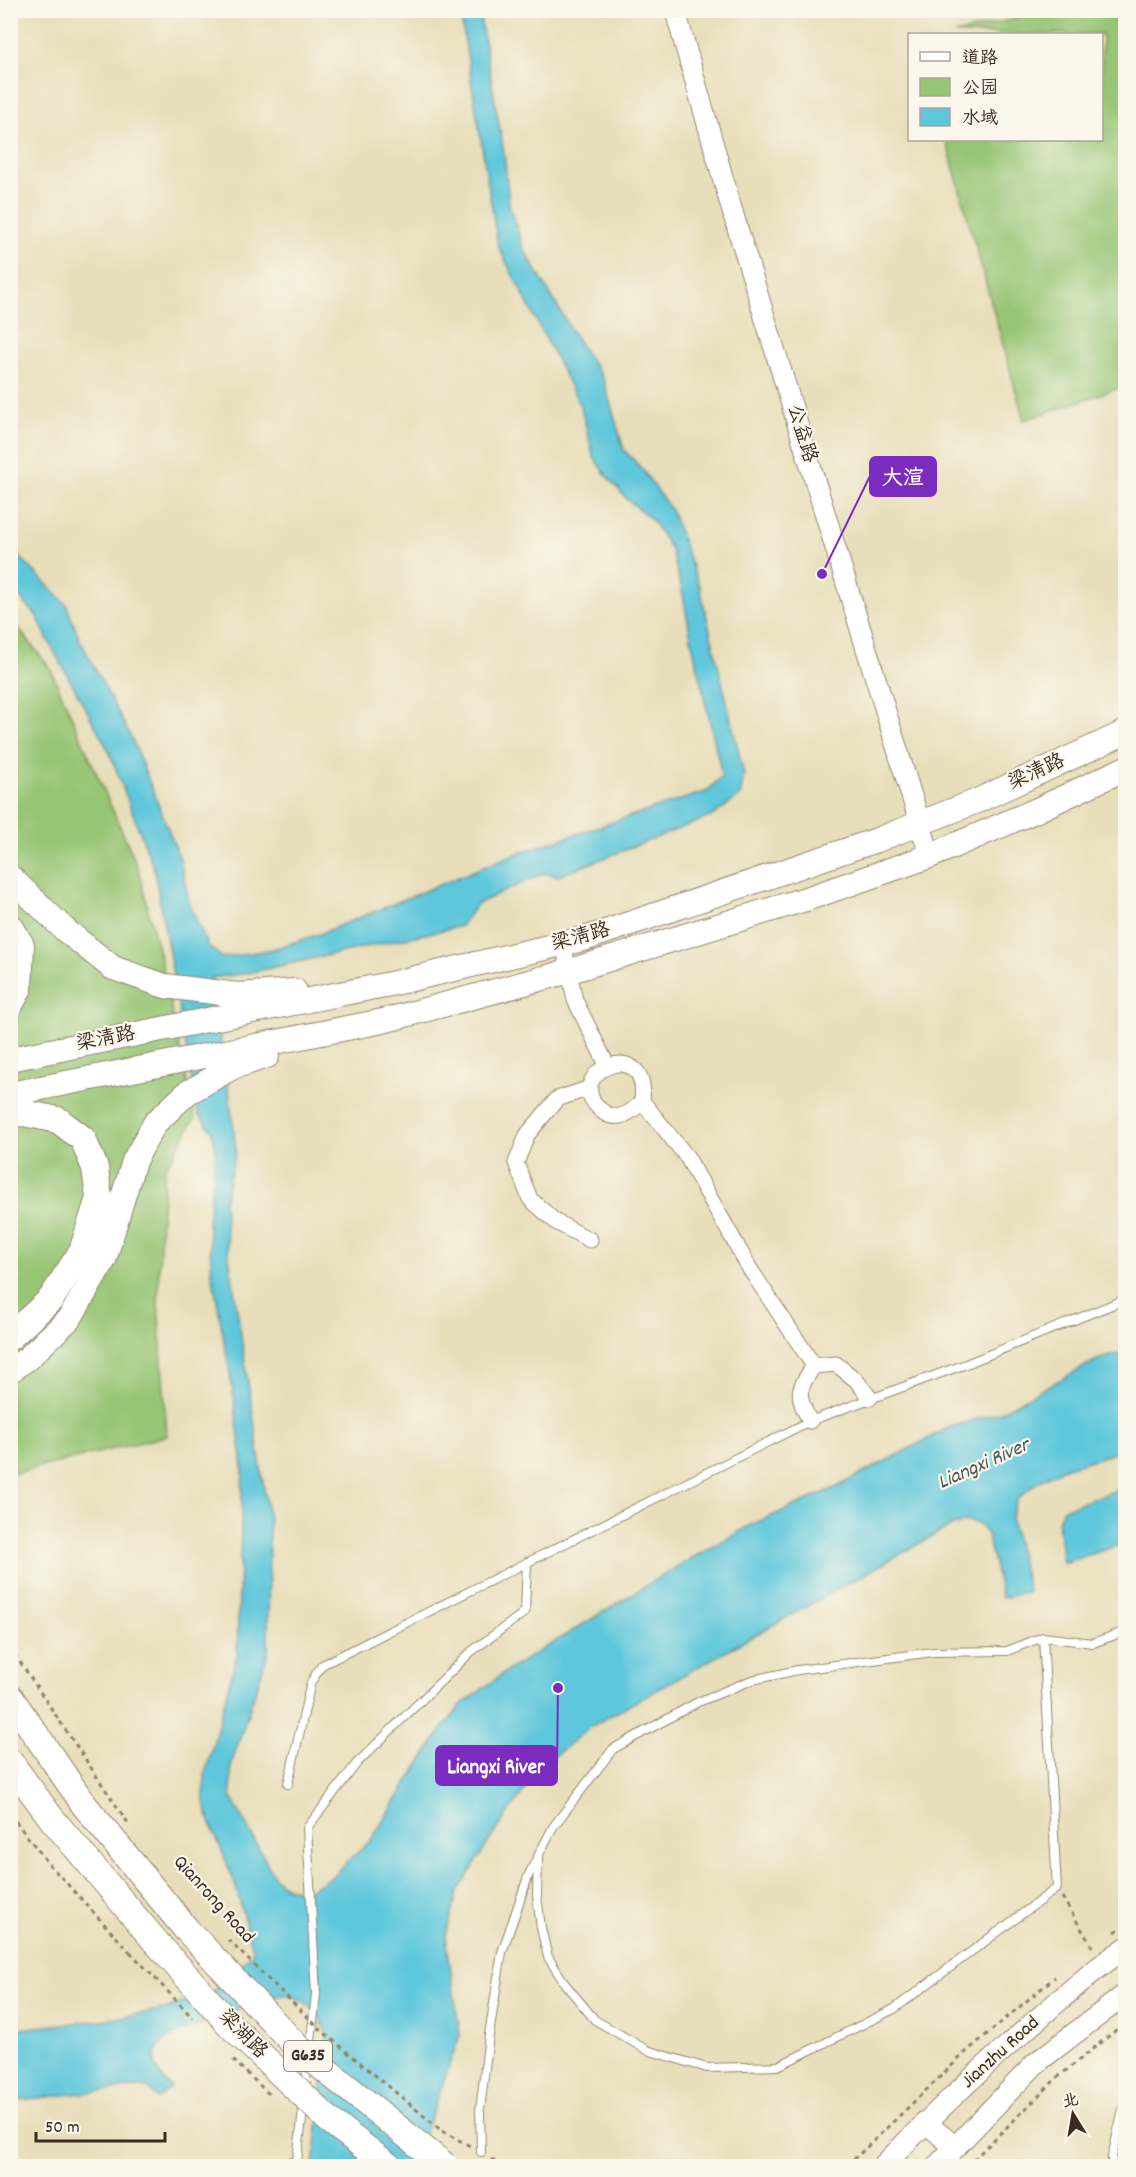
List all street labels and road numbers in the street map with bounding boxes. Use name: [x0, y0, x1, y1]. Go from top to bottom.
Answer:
street label: 公益路: [779, 401, 823, 468]
street label: 梁清路: [1004, 747, 1071, 798]
street label: 梁清路: [548, 916, 615, 959]
street label: 梁清路: [74, 1020, 139, 1059]
street label: Qianrong Road: [166, 1850, 260, 1950]
street label: 梁湖路: [211, 2004, 274, 2067]
street label: Jianzhu Road: [956, 2010, 1046, 2096]
road number: G635: [284, 2041, 332, 2071]

